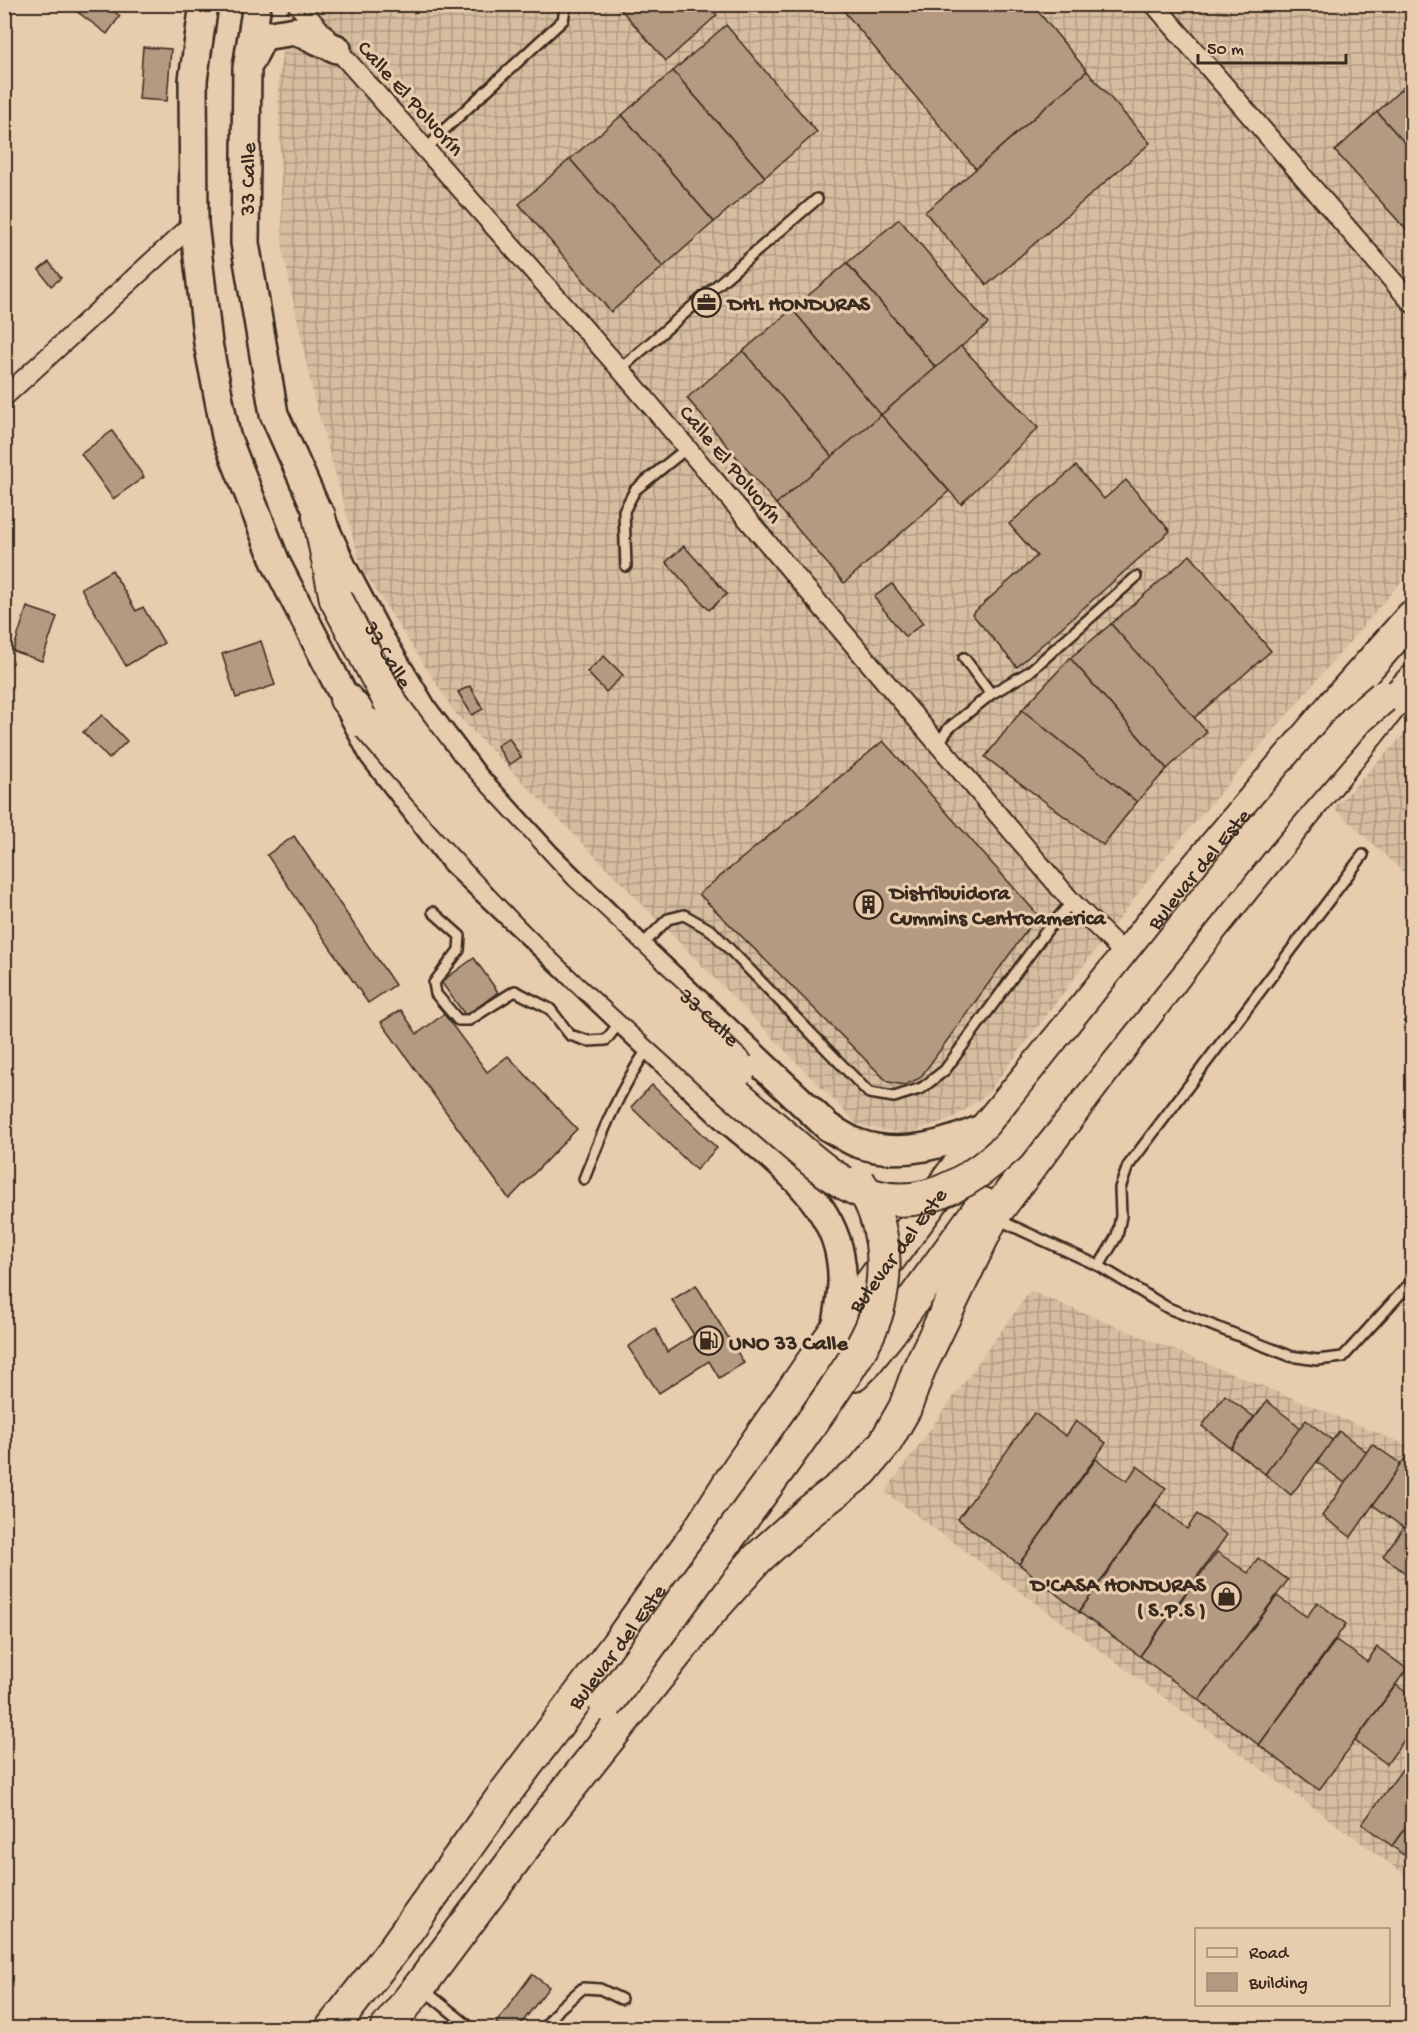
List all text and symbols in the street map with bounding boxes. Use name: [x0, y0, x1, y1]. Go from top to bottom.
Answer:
scale bar: [1198, 27, 1346, 65]
street label: Calle El Polvorín: [350, 36, 468, 163]
text: 50 m: [1207, 40, 1244, 61]
street label: 33 Calle: [236, 142, 264, 217]
office icon: DHL HONDURAS: [691, 286, 723, 318]
place label: DHL HONDURAS: [726, 293, 871, 319]
street label: Calle El Polvorín: [672, 401, 786, 531]
street label: 33 Calle: [355, 618, 416, 695]
street label: Bulevar del Este: [1143, 804, 1258, 937]
place label: Distribuidora Cummins Centroamerica: [888, 882, 1107, 933]
building icon: Distribuidora Cummins Centroamerica: [853, 888, 885, 920]
street label: 33 Calle: [671, 984, 744, 1054]
street label: Bulevar del Este: [844, 1183, 955, 1320]
fuel station icon: UNO 33 Calle: [692, 1325, 724, 1357]
place label: UNO 33 Calle: [729, 1332, 848, 1358]
place label: D'CASA HONDURAS ( S.P.S ): [1029, 1574, 1207, 1625]
street label: Bulevar del Este: [563, 1580, 674, 1717]
shop icon: D'CASA HONDURAS ( S.P.S ): [1211, 1580, 1243, 1612]
legend: [1195, 1928, 1390, 2006]
text: Road: [1249, 1944, 1290, 1965]
text: Building: [1248, 1974, 1308, 1995]

